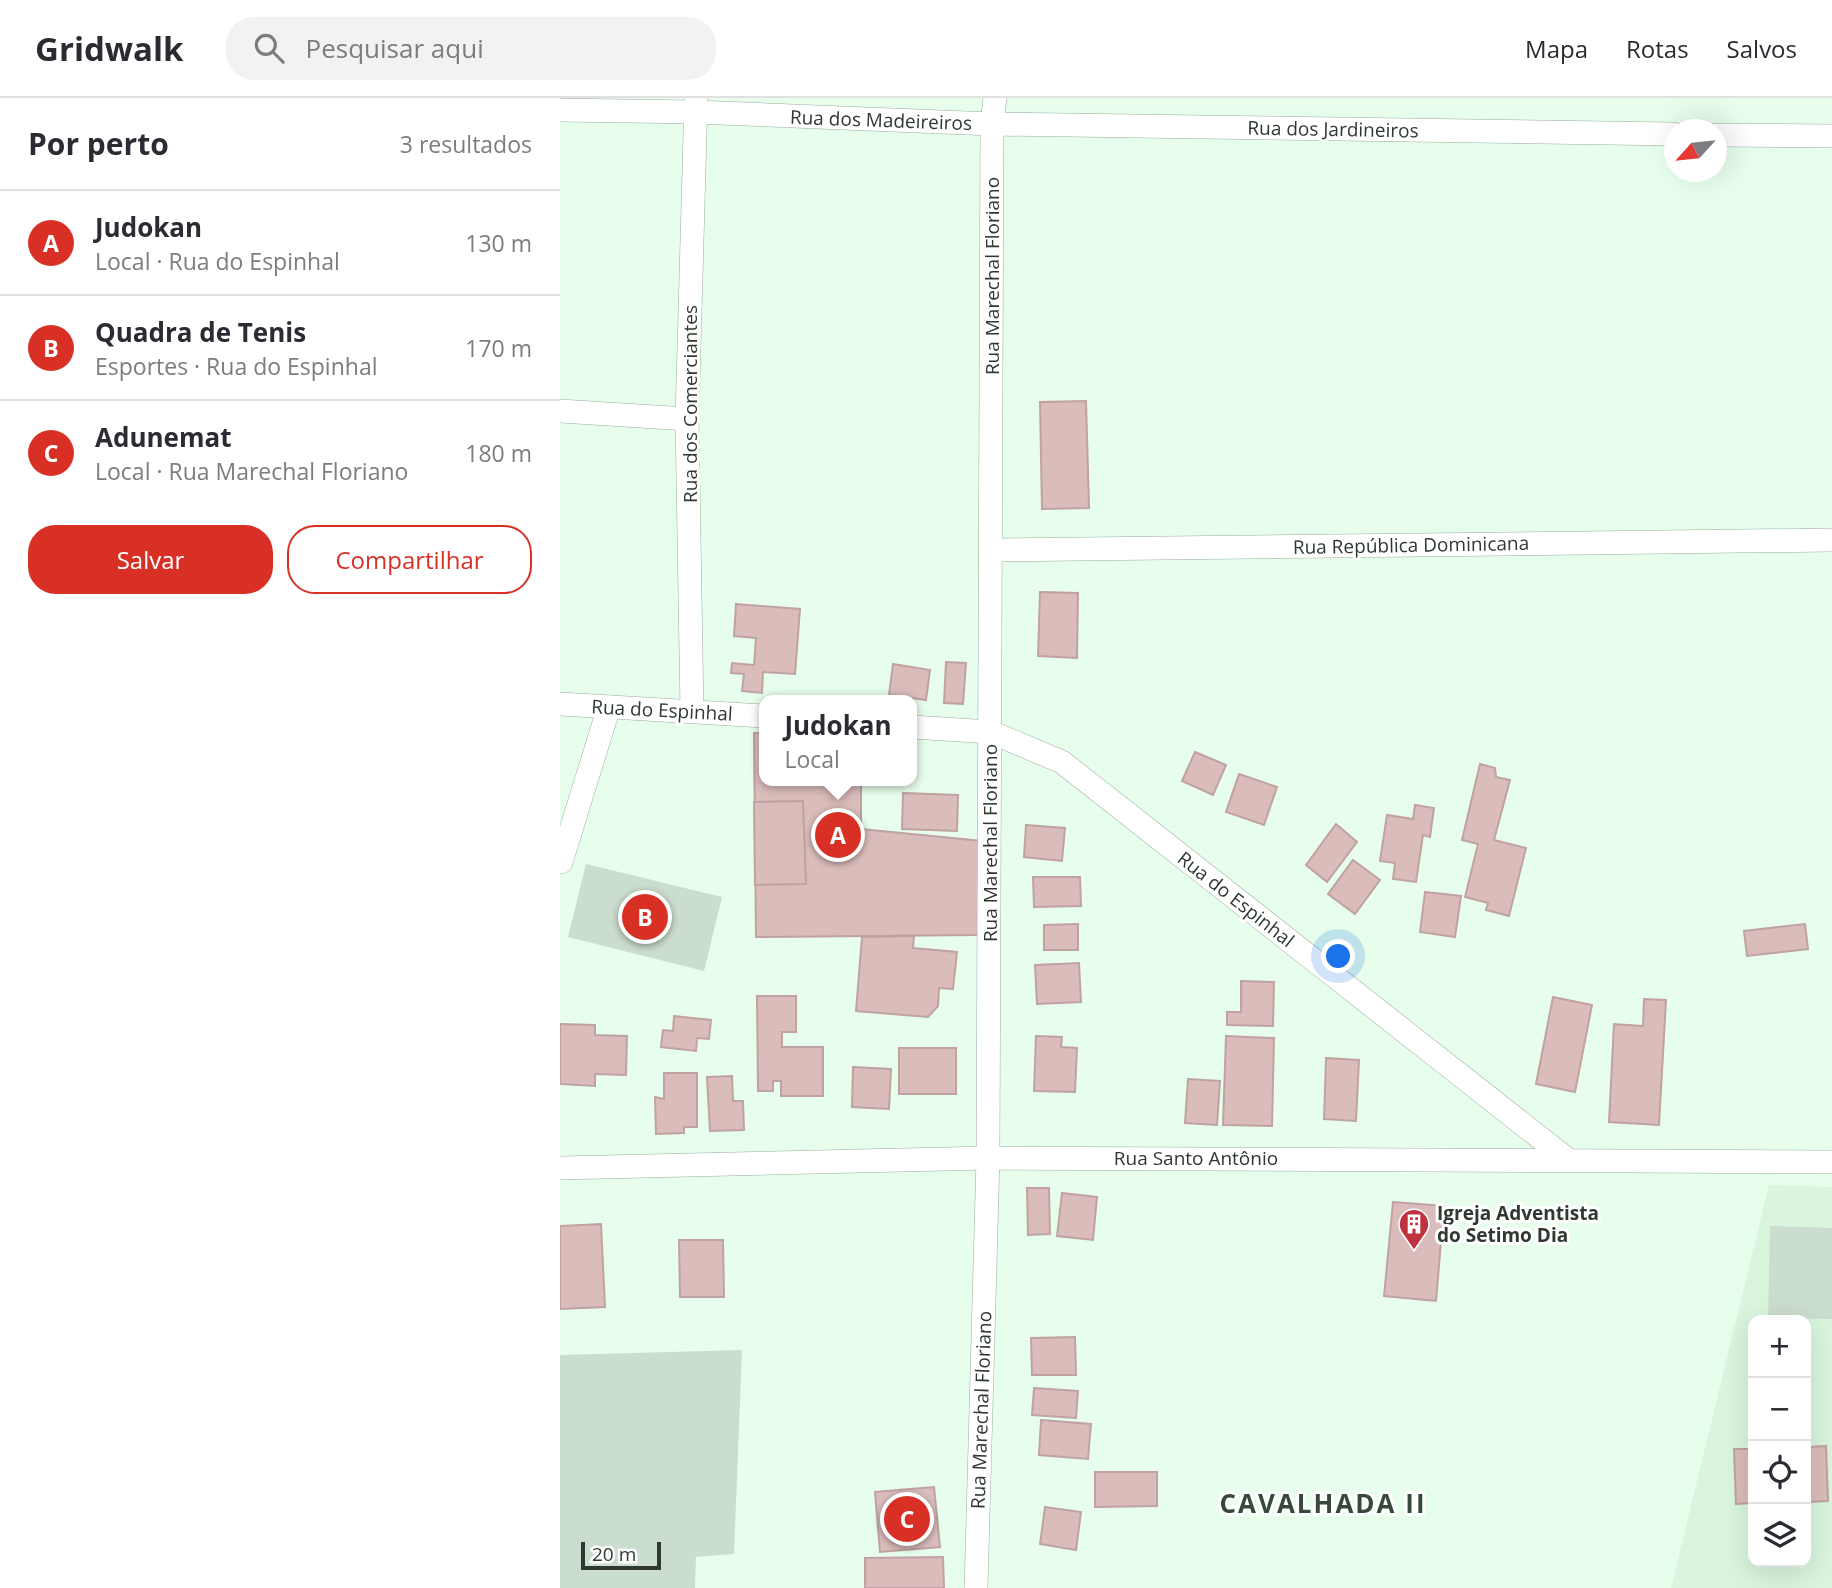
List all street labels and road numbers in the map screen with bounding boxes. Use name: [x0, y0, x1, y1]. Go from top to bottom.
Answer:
street label: Rua dos Madeireiros: [790, 104, 972, 136]
street label: Rua dos Jardineiros: [1247, 115, 1419, 143]
street label: Rua Marechal Floriano: [979, 177, 1005, 375]
street label: Rua dos Comerciantes: [677, 305, 703, 503]
street label: Rua República Dominicana: [1293, 530, 1529, 560]
street label: Rua do Espinhal: [591, 693, 733, 727]
street label: Rua Marechal Floriano: [977, 744, 1003, 942]
street label: Rua do Espinhal: [1172, 845, 1300, 953]
street label: Rua Santo Antônio: [1114, 1145, 1278, 1171]
street label: Rua Marechal Floriano: [965, 1310, 997, 1510]

